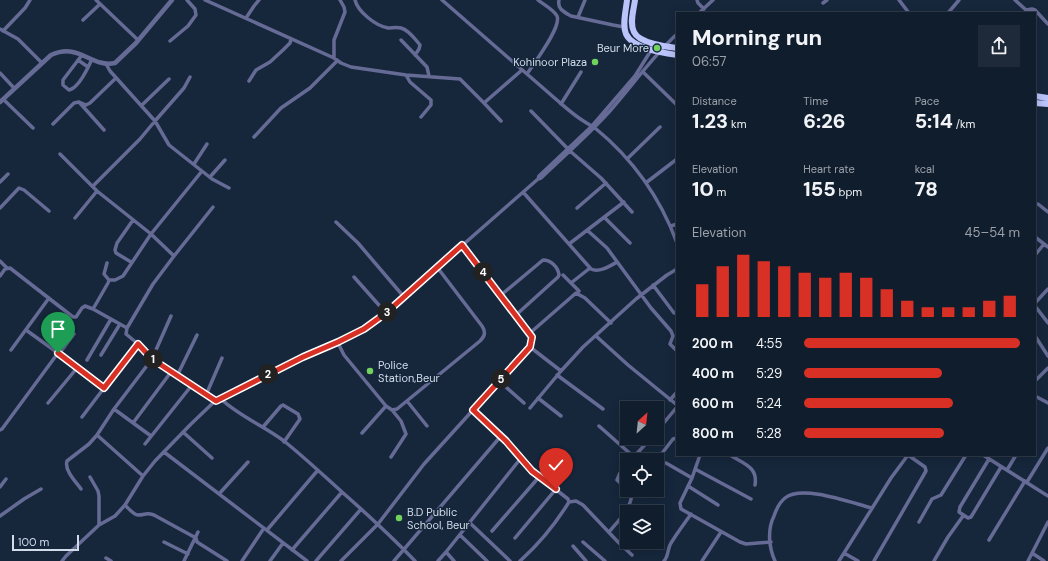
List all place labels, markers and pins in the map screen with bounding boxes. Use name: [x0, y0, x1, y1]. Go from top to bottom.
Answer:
place label: Beur More: [597, 41, 649, 55]
marker: Beur More: [652, 43, 662, 53]
place label: Kohinoor Plaza: [513, 55, 587, 69]
marker: Kohinoor Plaza: [590, 57, 600, 67]
pin: 4: [473, 262, 493, 282]
pin: 3: [377, 302, 397, 322]
pin: [41, 312, 75, 353]
pin: 1: [143, 349, 163, 369]
place label: Police Station,Beur: [378, 358, 440, 385]
pin: 2: [258, 364, 278, 384]
marker: Police Station,Beur: [365, 366, 375, 376]
pin: 5: [491, 369, 511, 389]
pin: [539, 448, 573, 489]
place label: B.D Public School, Beur: [407, 505, 470, 532]
marker: B.D Public School, Beur: [394, 513, 404, 523]

